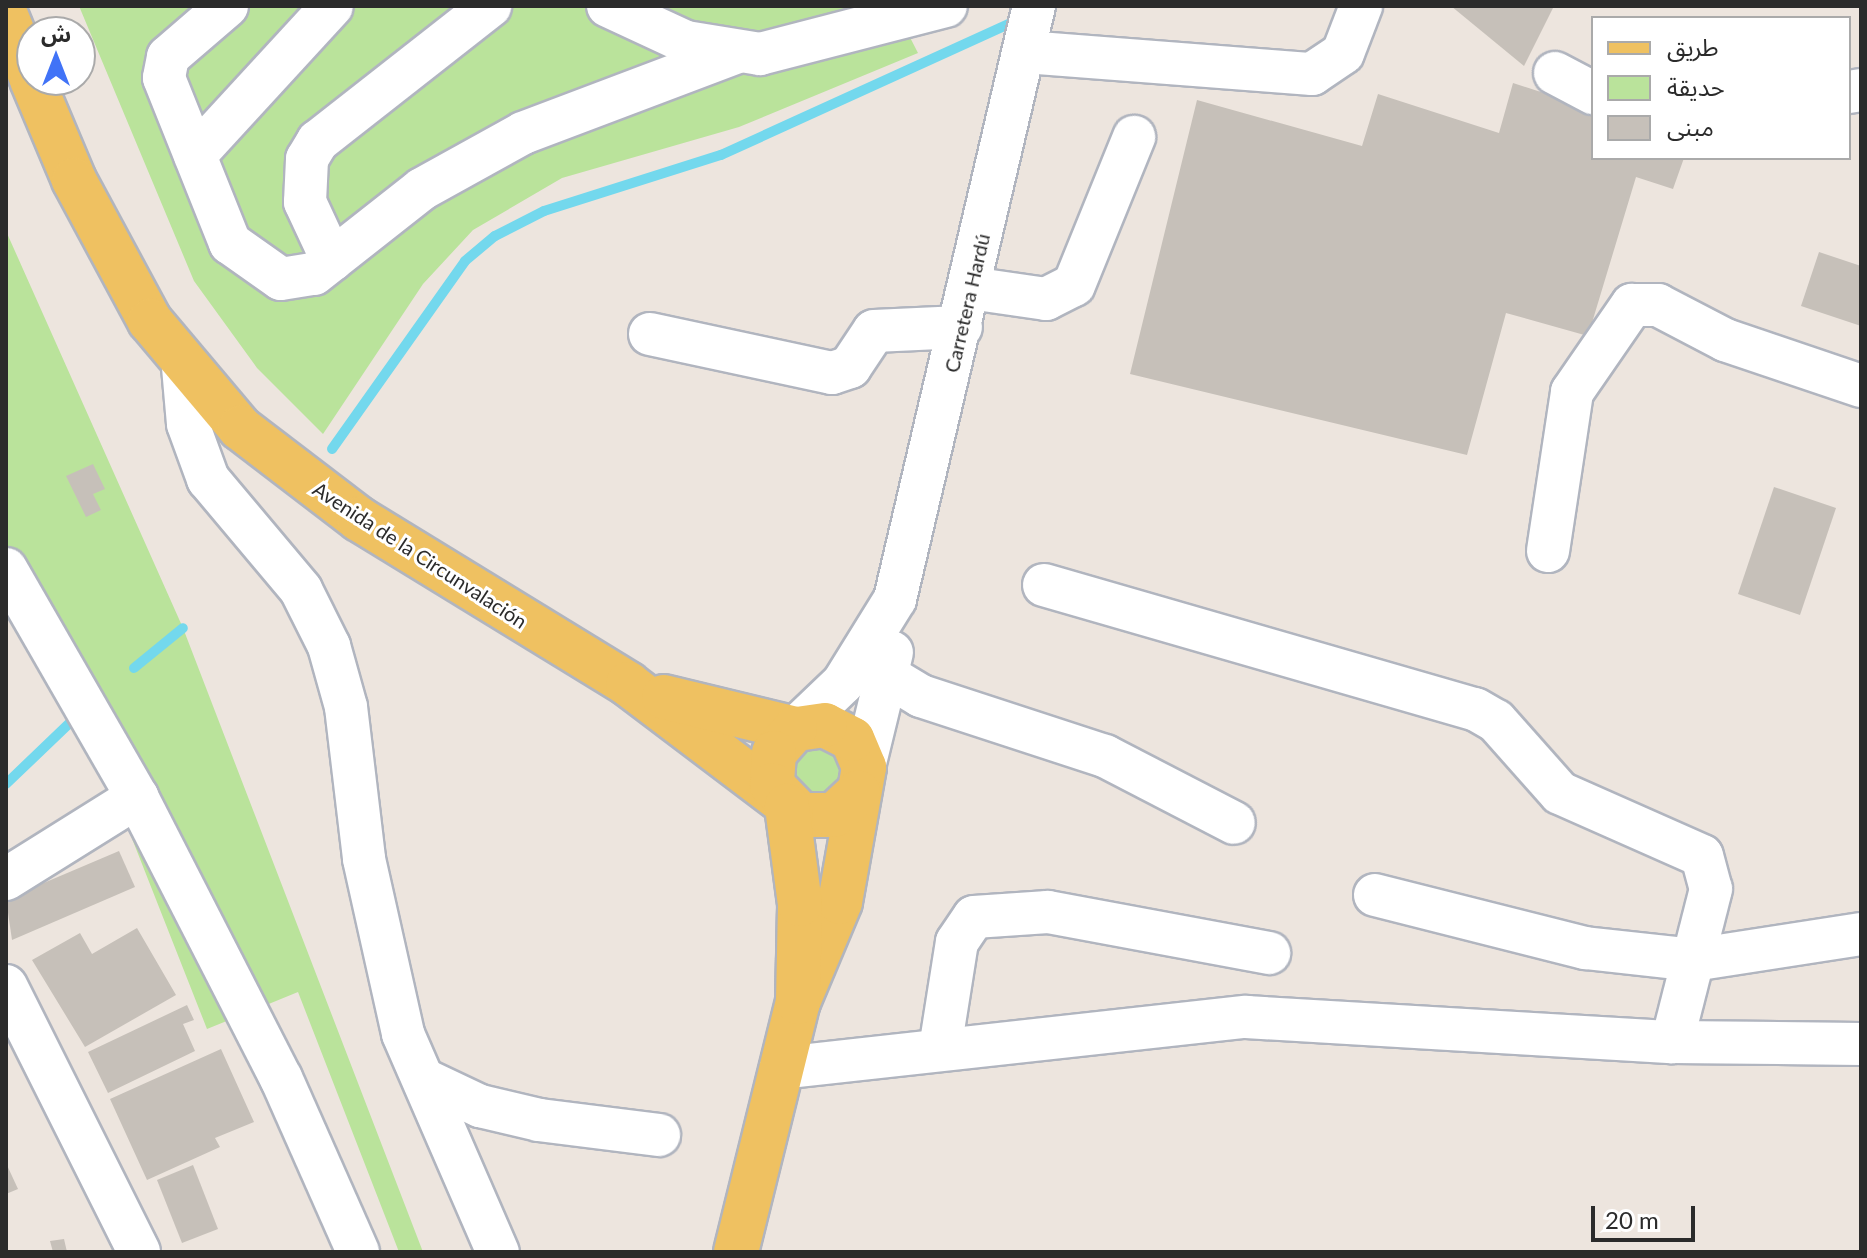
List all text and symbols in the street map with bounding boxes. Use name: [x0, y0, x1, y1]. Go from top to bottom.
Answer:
north arrow: [16, 16, 96, 96]
legend: [1591, 16, 1851, 160]
text: ش: [41, 20, 71, 47]
text: طريق: [1667, 32, 1719, 61]
text: حديقة: [1667, 72, 1725, 101]
text: مبنى: [1667, 112, 1714, 141]
street label: Carretera Hardú: [939, 231, 995, 375]
street label: Avenida de la Circunvalación: [308, 477, 532, 633]
scale bar: [1595, 1190, 1699, 1240]
text: 20 m: [1605, 1205, 1659, 1234]

